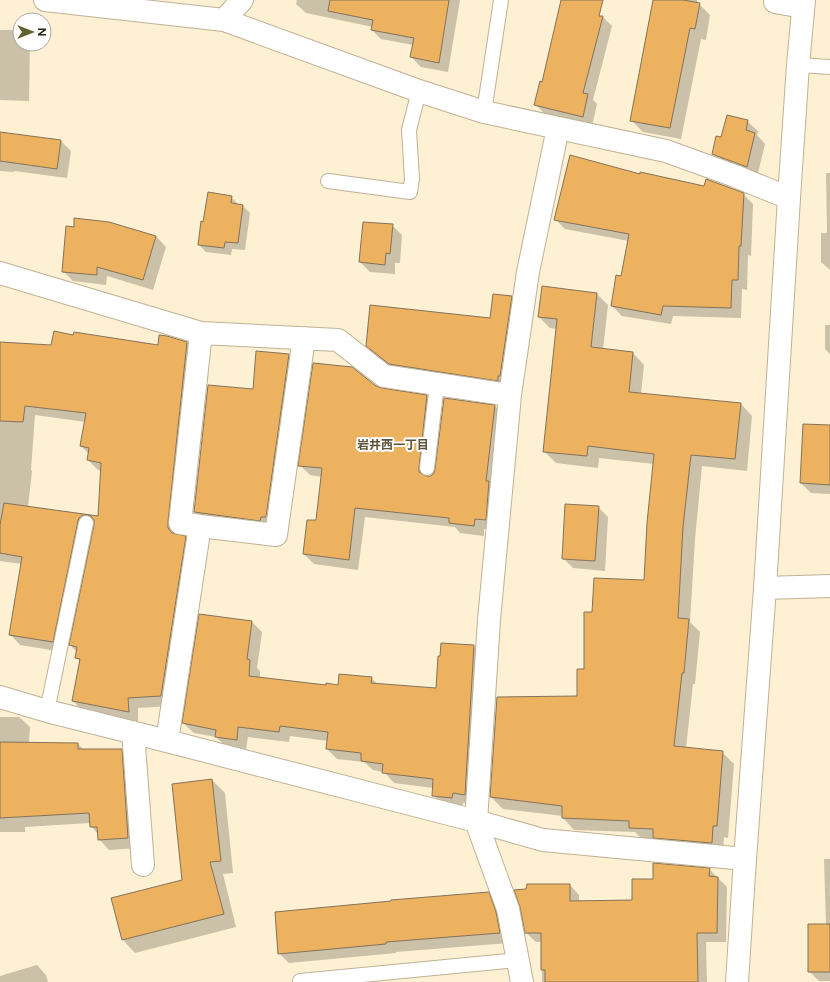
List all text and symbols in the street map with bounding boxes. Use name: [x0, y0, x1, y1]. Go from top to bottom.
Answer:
north arrow: [12, 12, 52, 52]
text: N: [35, 28, 48, 36]
district label: 岩井西一丁目: [357, 438, 429, 452]

